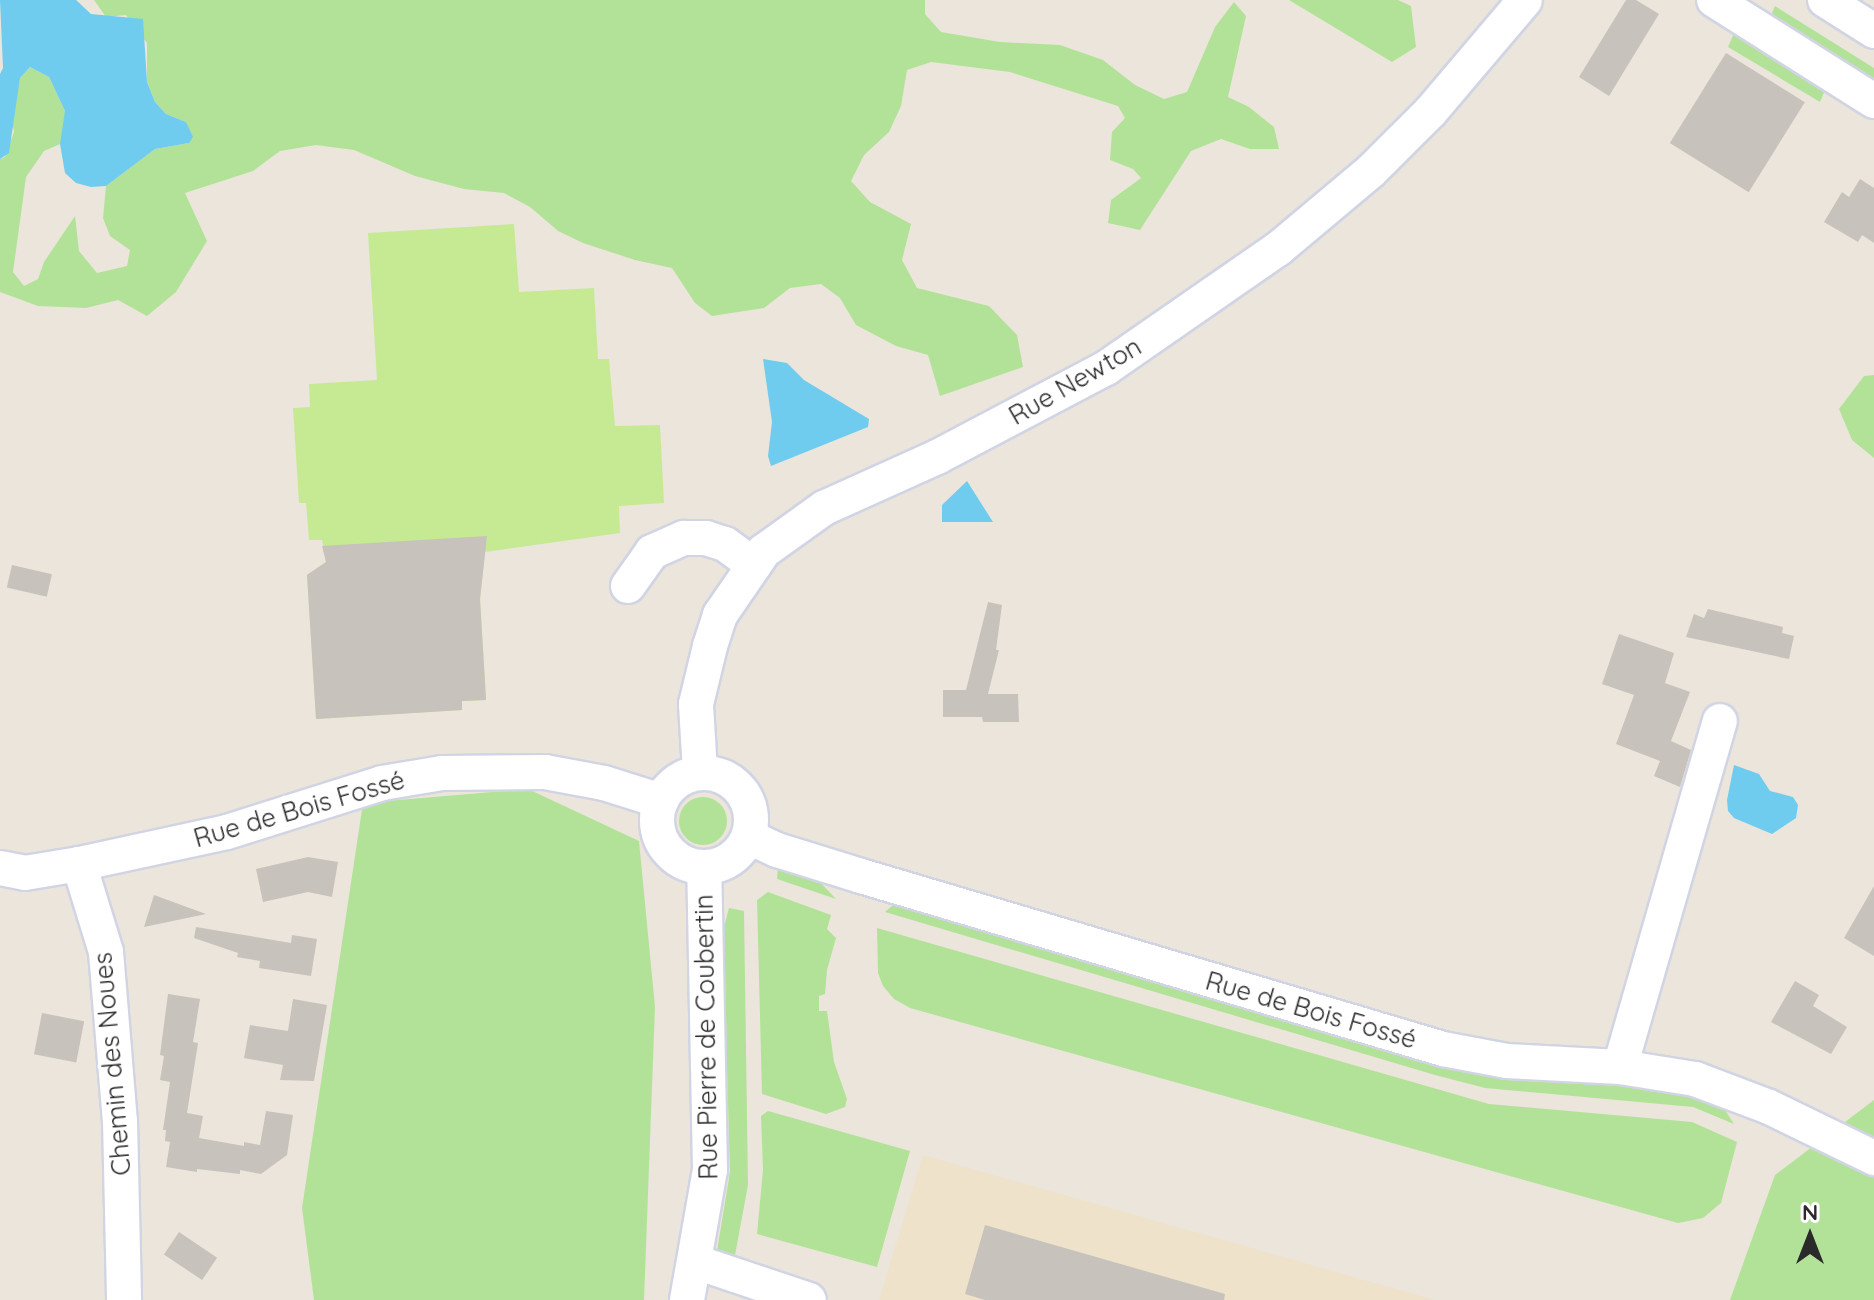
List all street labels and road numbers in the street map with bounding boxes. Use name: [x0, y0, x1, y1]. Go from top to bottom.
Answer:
street label: Rue Newton: [1003, 331, 1147, 431]
street label: Rue de Bois Fossé: [190, 764, 408, 854]
street label: Rue Pierre de Coubertin: [688, 894, 724, 1180]
street label: Chemin des Noues: [87, 951, 137, 1177]
street label: Rue de Bois Fossé: [1202, 965, 1420, 1055]

